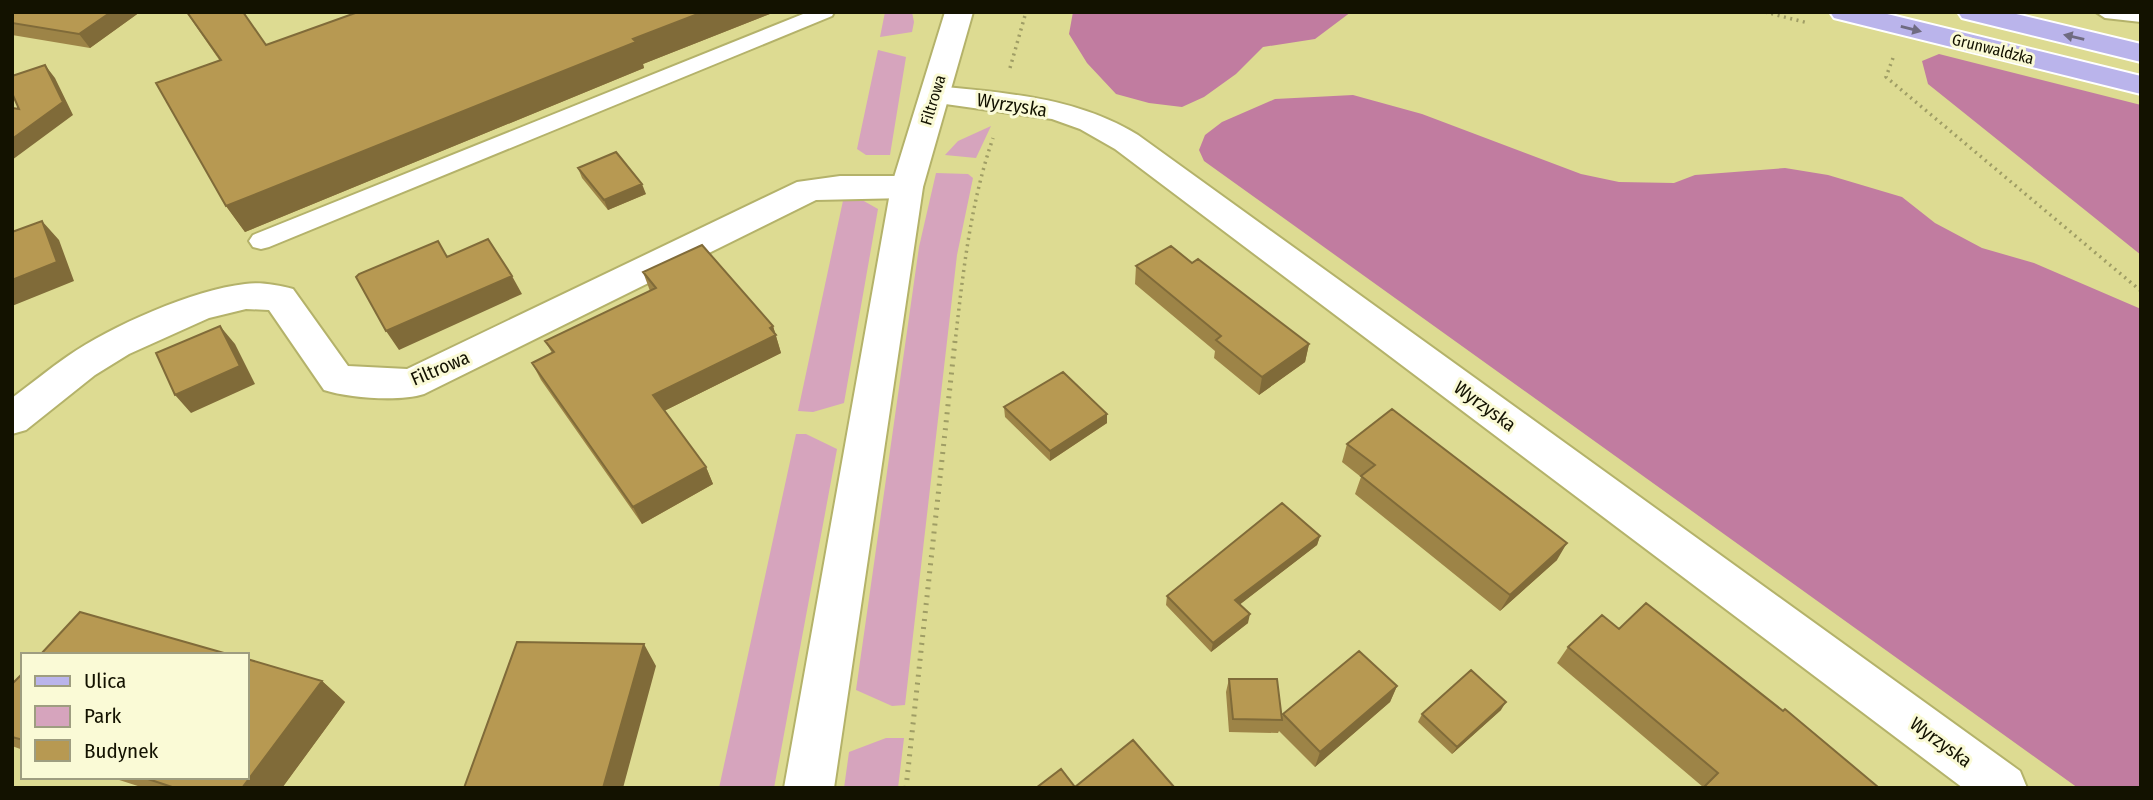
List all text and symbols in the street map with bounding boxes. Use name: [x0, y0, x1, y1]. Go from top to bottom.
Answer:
one-way arrow: [1900, 24, 1922, 35]
street label: Grunwaldzka: [1950, 30, 2036, 68]
one-way arrow: [2063, 31, 2085, 42]
street label: Filtrowa: [916, 72, 950, 127]
street label: Wyrzyska: [975, 88, 1049, 122]
street label: Filtrowa: [407, 345, 473, 391]
street label: Wyrzyska: [1450, 376, 1520, 436]
legend: [21, 653, 248, 779]
text: Ulica: [84, 668, 126, 694]
text: Park: [84, 703, 122, 729]
street label: Wyrzyska: [1906, 712, 1976, 772]
text: Budynek: [84, 738, 159, 764]

